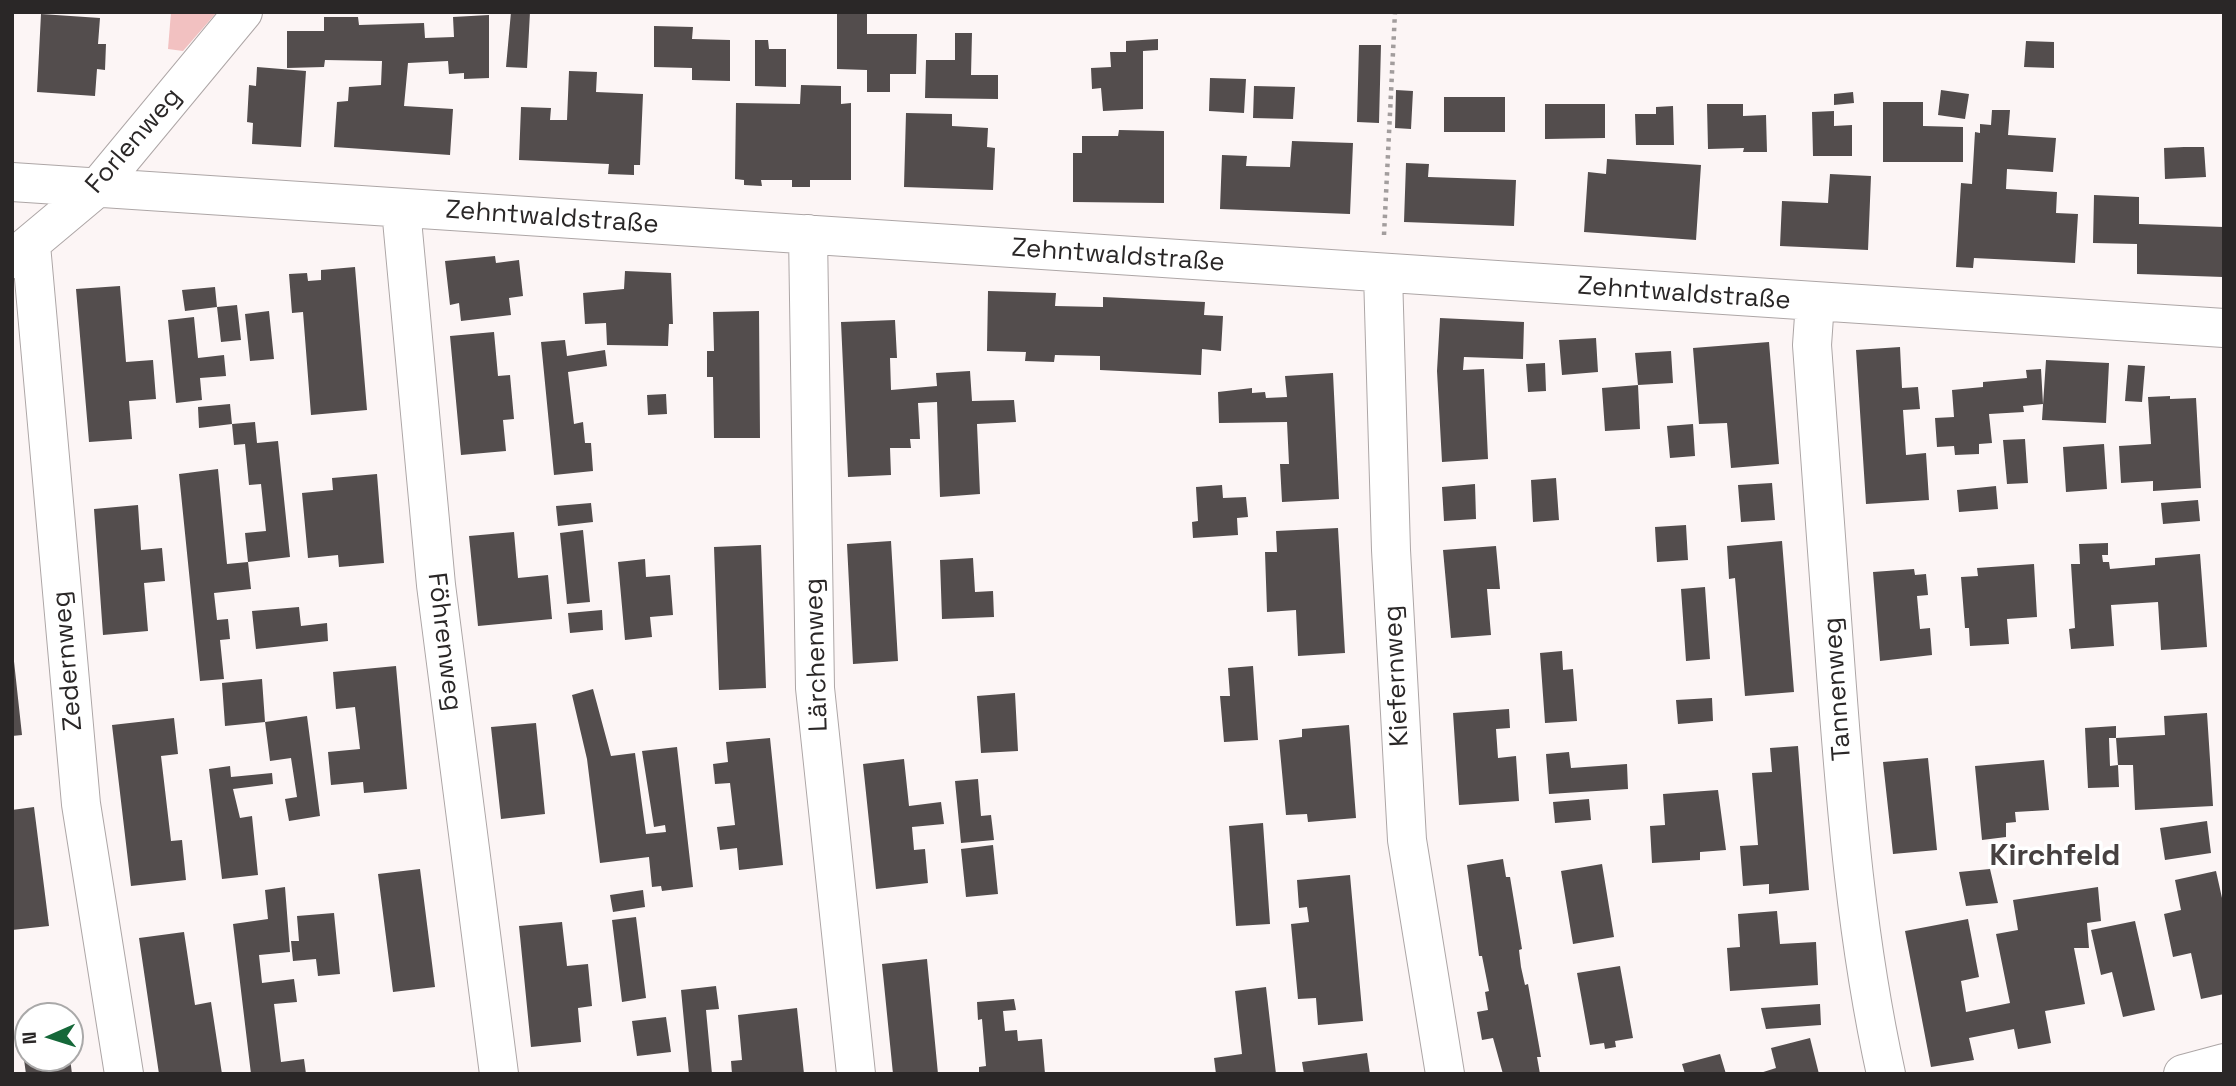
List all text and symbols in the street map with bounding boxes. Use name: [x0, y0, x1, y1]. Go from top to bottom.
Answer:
street label: Forlenweg: [80, 82, 188, 200]
street label: Zehntwaldstraße: [444, 195, 660, 241]
street label: Zehntwaldstraße: [1010, 233, 1226, 279]
street label: Zehntwaldstraße: [1576, 271, 1792, 317]
street label: Föhrenweg: [420, 571, 468, 713]
street label: Lärchenweg: [799, 578, 835, 732]
street label: Zedernweg: [46, 590, 90, 732]
street label: Kiefernweg: [1378, 604, 1416, 748]
street label: Tannenweg: [1817, 616, 1859, 762]
district label: Kirchfeld: [1990, 839, 2120, 875]
north arrow: [14, 1002, 84, 1072]
text: N: [17, 1031, 42, 1045]

